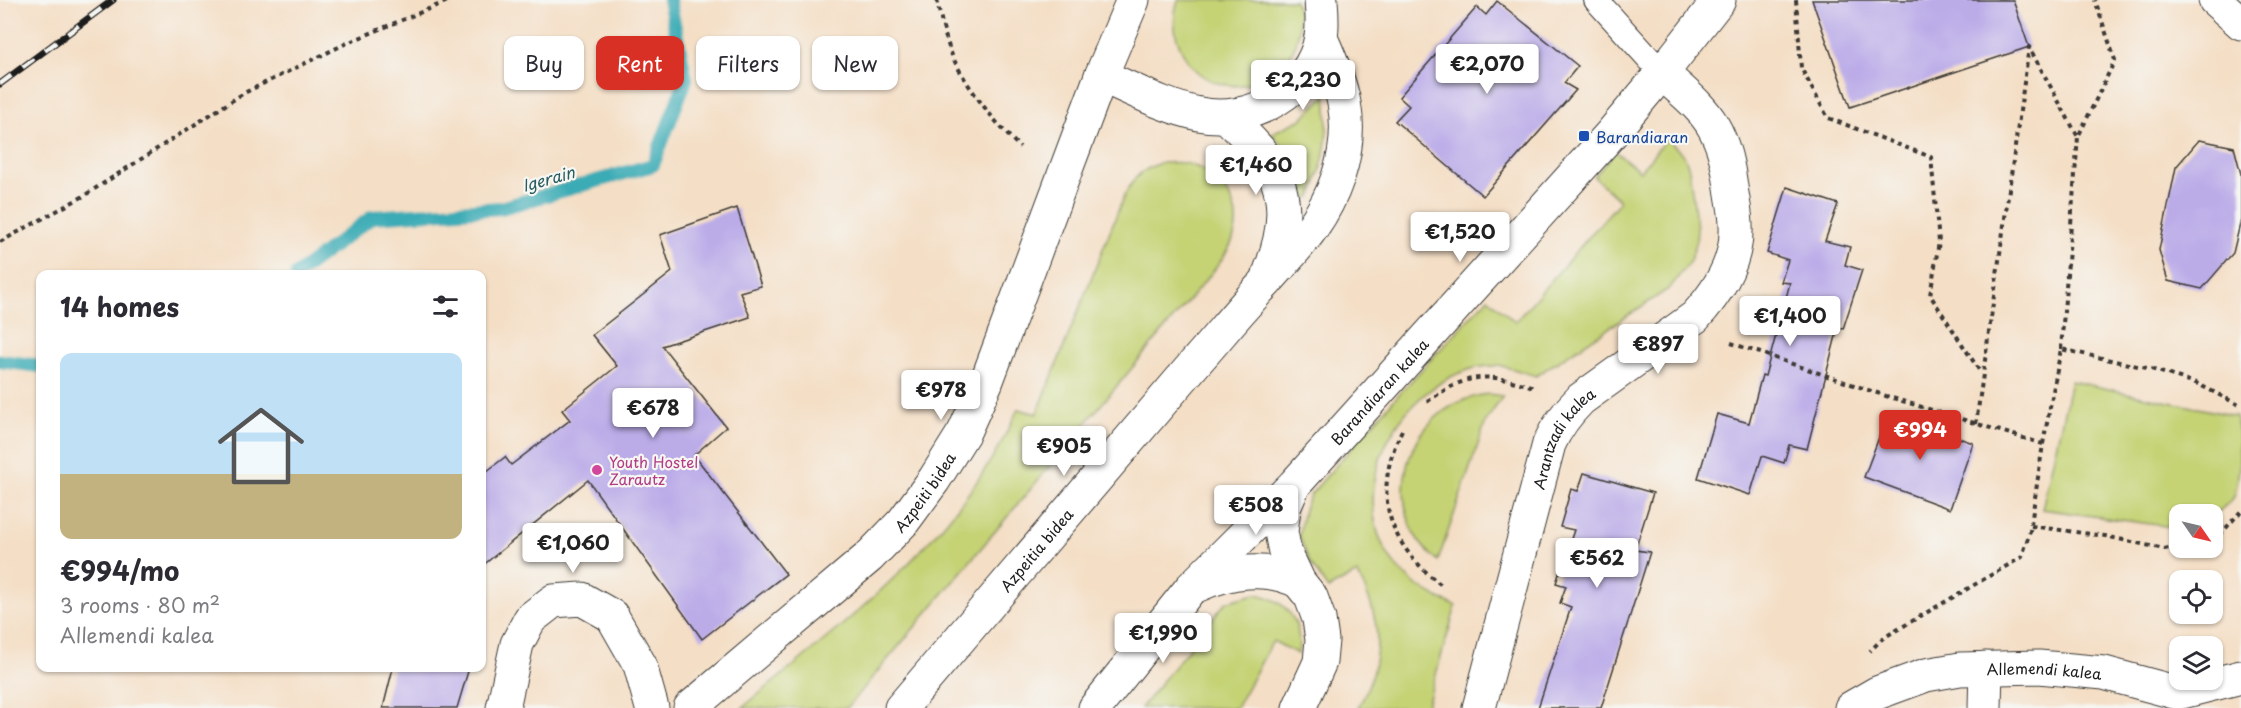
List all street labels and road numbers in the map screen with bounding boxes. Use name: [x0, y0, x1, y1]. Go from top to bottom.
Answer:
street label: Barandiaran kalea: [1325, 332, 1434, 449]
street label: Arantzadi kalea: [1526, 381, 1600, 492]
street label: Azpeiti bidea: [888, 447, 961, 537]
street label: Azpeitia bidea: [994, 502, 1078, 596]
street label: Allemendi kalea: [1986, 655, 2103, 684]

